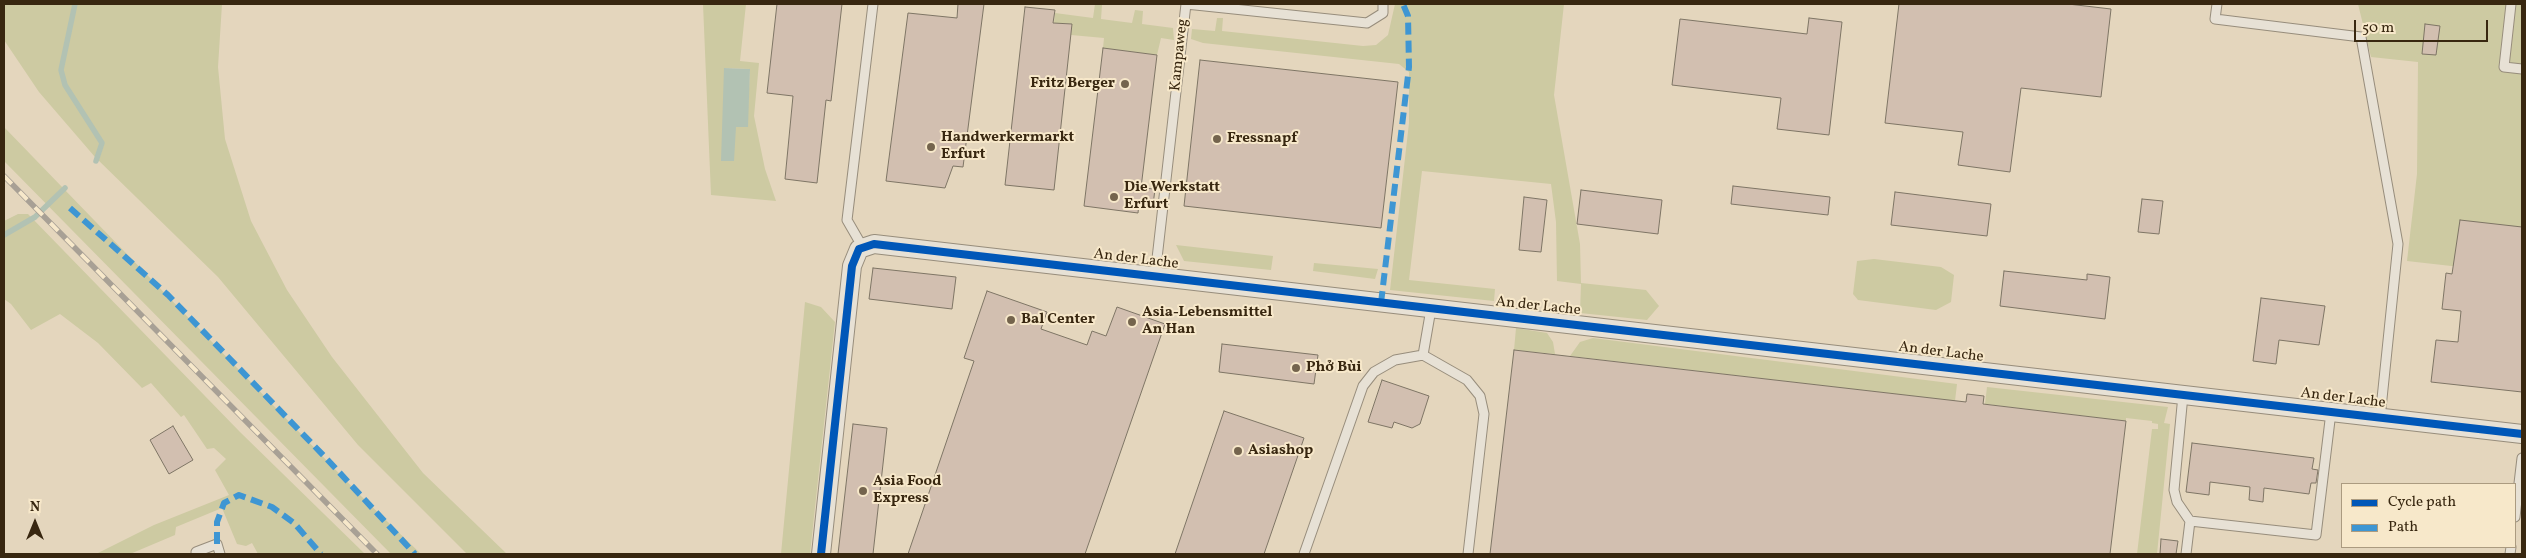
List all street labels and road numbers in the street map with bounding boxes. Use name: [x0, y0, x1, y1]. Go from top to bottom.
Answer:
street label: Kampaweg: [1167, 18, 1193, 92]
street label: An der Lache: [1092, 246, 1180, 274]
street label: An der Lache: [1494, 294, 1582, 320]
street label: An der Lache: [1897, 339, 1985, 367]
street label: An der Lache: [2299, 385, 2387, 413]

